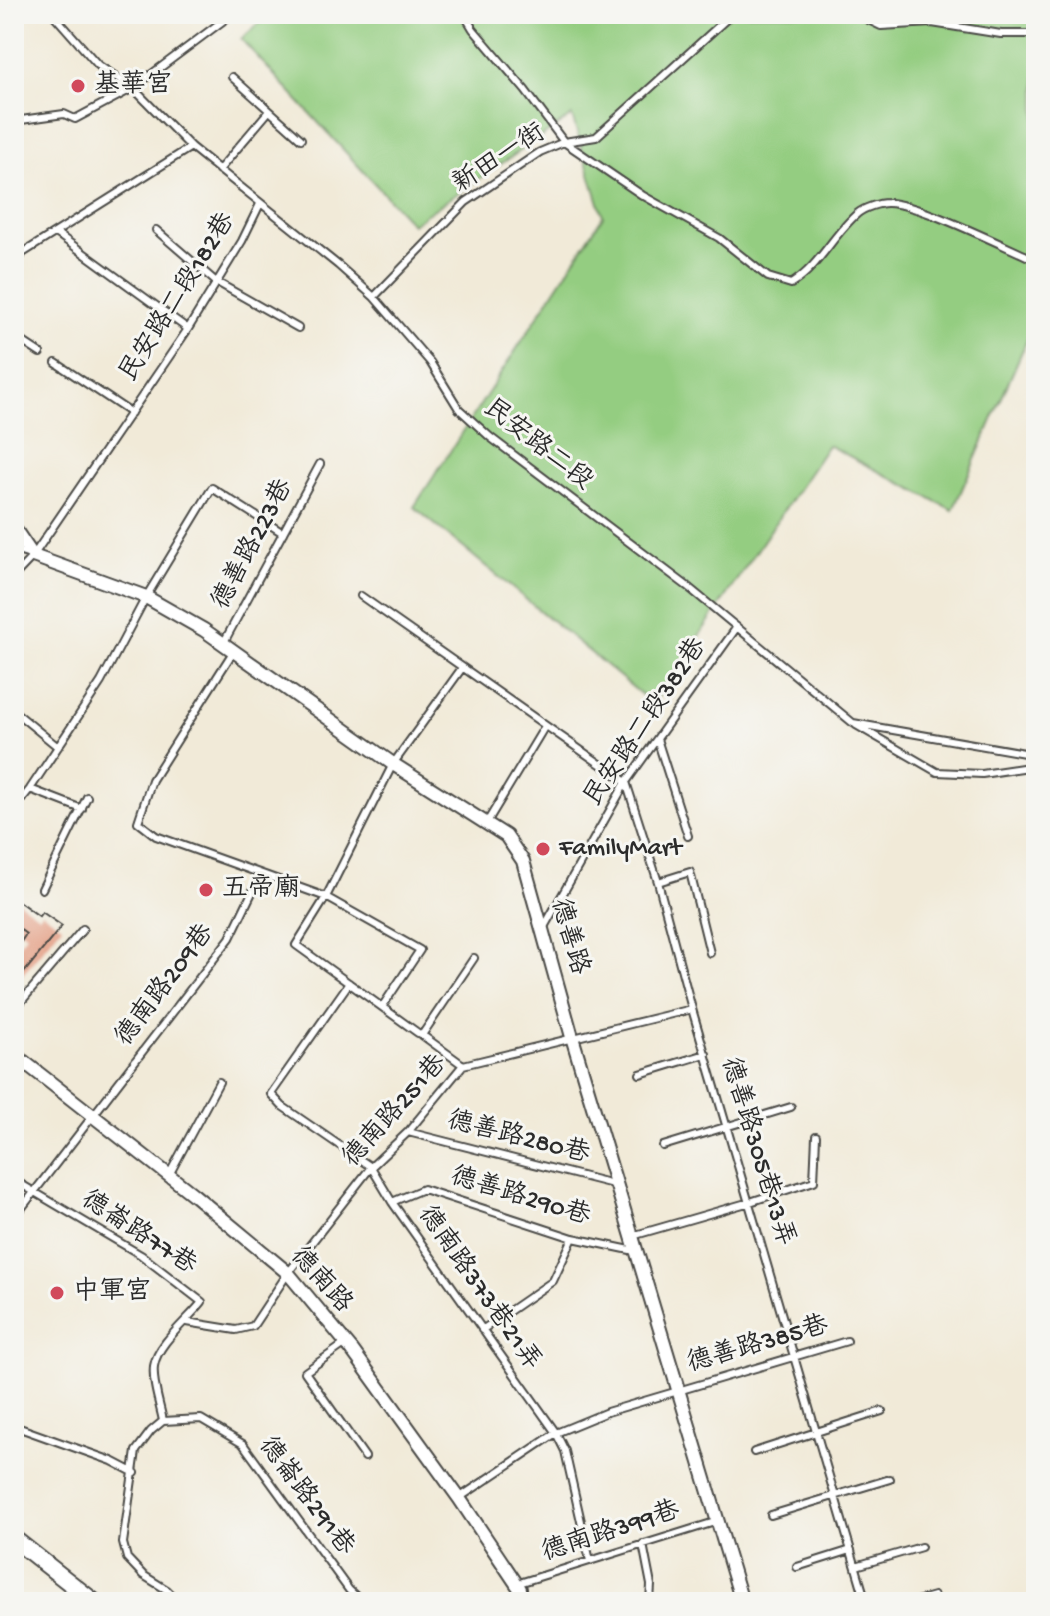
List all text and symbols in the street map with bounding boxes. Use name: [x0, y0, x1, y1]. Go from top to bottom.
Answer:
place label: 基華宮: [94, 69, 172, 102]
marker: 基華宮: [69, 77, 87, 95]
street label: 新田一街: [447, 118, 552, 201]
street label: 民安路二段182巷: [113, 207, 243, 388]
street label: 民安路二段: [476, 392, 599, 498]
street label: 德善路223巷: [205, 474, 301, 615]
street label: 民安路二段382巷: [578, 632, 715, 813]
place label: FamilyMart: [558, 834, 684, 865]
marker: FamilyMart: [534, 840, 552, 858]
place label: 五帝廟: [222, 873, 300, 906]
marker: 五帝廟: [197, 881, 215, 899]
street label: 德善路: [542, 895, 596, 979]
street label: 德南路209巷: [109, 918, 222, 1053]
street label: 德南路251巷: [336, 1048, 455, 1175]
street label: 德善路305巷13弄: [713, 1053, 801, 1250]
street label: 德善路280巷: [444, 1104, 593, 1172]
street label: 德善路290巷: [446, 1160, 594, 1234]
street label: 德崙路77巷: [75, 1184, 202, 1283]
street label: 德南路373巷21弄: [410, 1200, 548, 1377]
street label: 德南路: [282, 1240, 359, 1320]
place label: 中軍宮: [73, 1276, 151, 1309]
marker: 中軍宮: [48, 1284, 66, 1302]
street label: 德善路385巷: [683, 1309, 832, 1381]
street label: 德崙路291巷: [250, 1430, 361, 1562]
street label: 德南路399巷: [537, 1494, 684, 1570]

